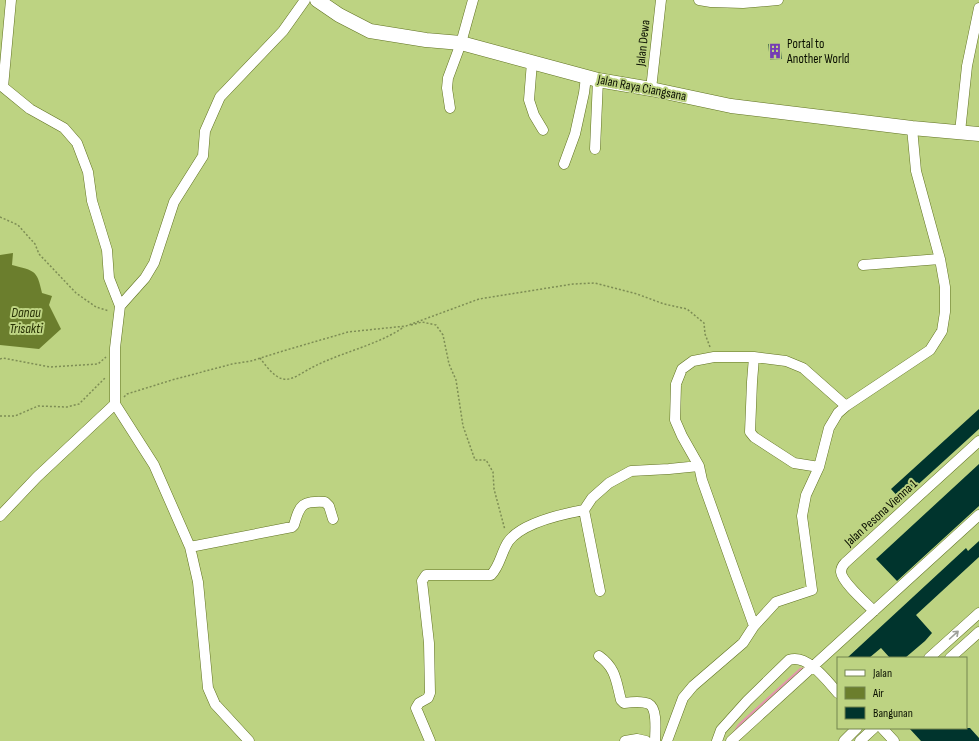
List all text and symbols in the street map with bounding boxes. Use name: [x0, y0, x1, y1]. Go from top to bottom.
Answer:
street label: Jalan Dewa: [633, 19, 653, 68]
place label: Portal to Another World: [786, 36, 850, 67]
building icon: Portal to Another World: [766, 42, 784, 60]
street label: Jalan Raya Ciangsana: [595, 71, 688, 104]
water label: Danau Trisakti: [9, 304, 43, 337]
street label: Jalan Pesona Vienna 1: [841, 476, 921, 551]
one-way arrow: [949, 631, 959, 640]
legend: [837, 657, 967, 729]
text: Jalan: [872, 666, 892, 681]
text: Air: [872, 686, 884, 701]
text: Bangunan: [873, 706, 913, 721]

